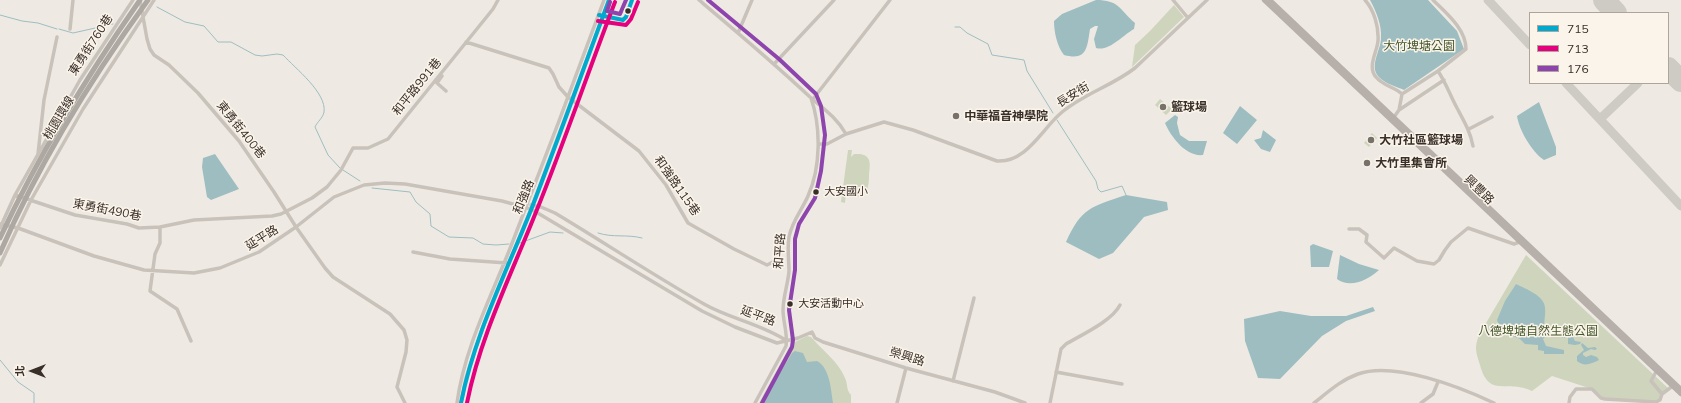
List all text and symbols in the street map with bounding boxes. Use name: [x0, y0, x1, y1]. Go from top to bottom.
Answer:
unlabelled marker: [623, 6, 633, 16]
street label: 東勇街760巷: [66, 12, 116, 78]
legend: [1529, 12, 1669, 84]
text: 715: [1567, 21, 1589, 36]
park label: 大竹埤塘公園: [1383, 39, 1455, 53]
text: 713: [1567, 41, 1589, 56]
street label: 和平路991巷: [390, 55, 444, 119]
text: 176: [1567, 61, 1589, 76]
street label: 長安街: [1054, 79, 1092, 111]
street label: 桃園環線: [40, 94, 78, 142]
street label: 東勇街400巷: [214, 98, 268, 162]
place label: 籃球場: [1171, 100, 1207, 114]
marker: 籃球場: [1158, 102, 1168, 112]
place label: 中華福音神學院: [964, 109, 1048, 123]
marker: 中華福音神學院: [951, 111, 961, 121]
place label: 大竹社區籃球場: [1379, 133, 1463, 147]
marker: 大竹社區籃球場: [1366, 135, 1376, 145]
street label: 和強路115巷: [651, 153, 703, 219]
place label: 大竹里集會所: [1375, 156, 1447, 170]
marker: 大竹里集會所: [1362, 158, 1372, 168]
street label: 興豐路: [1461, 172, 1497, 208]
street label: 和強路: [511, 178, 537, 216]
place label: 大安國小: [824, 185, 868, 199]
marker: 大安國小: [811, 187, 821, 197]
street label: 東勇街490巷: [71, 196, 143, 224]
street label: 延平路: [243, 222, 281, 254]
street label: 和平路: [772, 233, 788, 269]
place label: 大安活動中心: [798, 297, 864, 311]
marker: 大安活動中心: [785, 299, 795, 309]
street label: 延平路: [739, 303, 777, 329]
park label: 八德埤塘自然生態公園: [1478, 324, 1598, 338]
street label: 榮興路: [888, 345, 926, 369]
north arrow: [12, 351, 52, 391]
text: 北: [13, 366, 27, 377]

